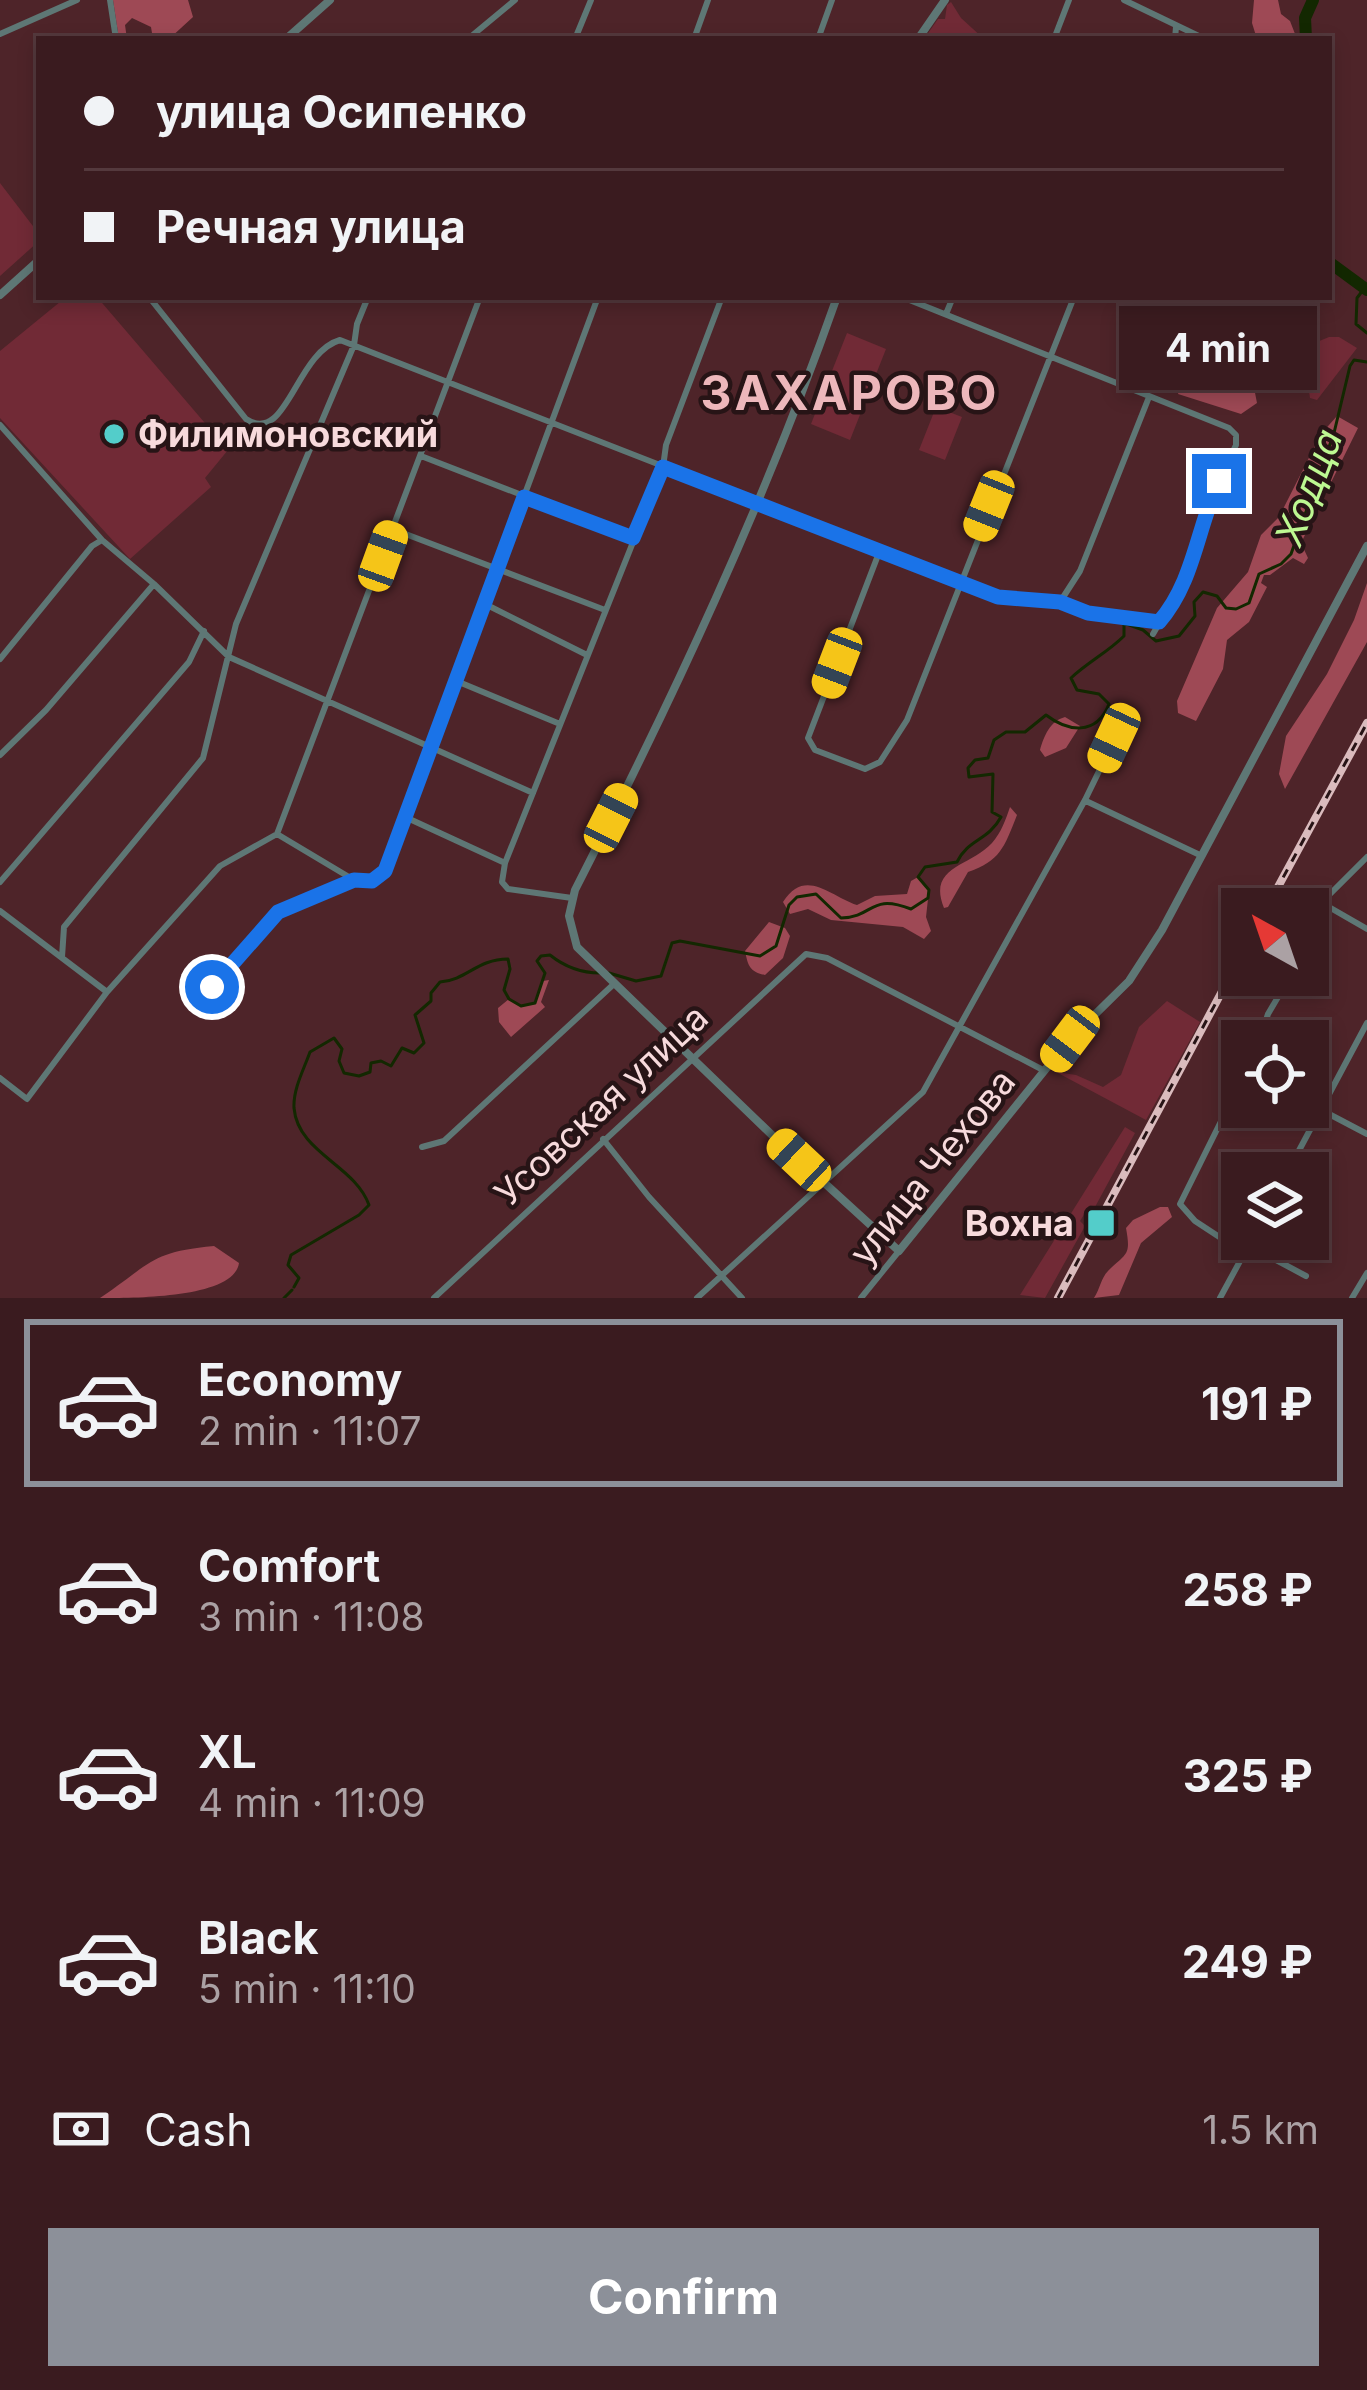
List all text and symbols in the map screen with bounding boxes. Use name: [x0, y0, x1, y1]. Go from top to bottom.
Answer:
text: улица Осипенко: [156, 84, 527, 139]
text: Речная улица: [156, 199, 466, 254]
callout: 4 min: [1120, 307, 1318, 391]
text: 4 min: [1165, 324, 1271, 371]
district label: ЗАХАРОВО: [701, 363, 999, 422]
place label: Филимоновский: [138, 412, 438, 456]
marker: Филимоновский: [101, 421, 127, 447]
water label: Ходца: [1264, 422, 1352, 553]
route end: [1192, 454, 1246, 508]
car: [959, 466, 1019, 546]
car: [354, 516, 412, 596]
car: [807, 623, 867, 703]
car: [1082, 698, 1146, 778]
car: [579, 778, 643, 858]
north arrow: [1221, 888, 1329, 996]
map controls: [1221, 888, 1329, 1260]
route start: [185, 960, 239, 1014]
street label: Усовская улица: [485, 995, 717, 1215]
car: [1034, 999, 1106, 1079]
button: locate: [1221, 1020, 1329, 1128]
street label: улица Чехова: [840, 1060, 1024, 1274]
car: [760, 1122, 838, 1198]
button: layers: [1221, 1152, 1329, 1260]
place label: Вохна: [965, 1201, 1074, 1245]
marker: Вохна: [1085, 1207, 1117, 1239]
icon: car: [54, 1349, 162, 1457]
text: Economy: [198, 1352, 402, 1407]
text: 191 ₽: [1201, 1376, 1313, 1431]
text: 2 min · 11:07: [198, 1407, 421, 1454]
icon: car: [54, 1535, 162, 1643]
text: Comfort: [198, 1538, 380, 1593]
text: 258 ₽: [1183, 1562, 1313, 1617]
text: 3 min · 11:08: [198, 1593, 425, 1640]
icon: car: [54, 1721, 162, 1829]
text: XL: [198, 1724, 257, 1779]
text: 325 ₽: [1183, 1748, 1313, 1803]
text: 4 min · 11:09: [198, 1779, 426, 1826]
icon: car: [54, 1907, 162, 2015]
text: Black: [198, 1910, 319, 1965]
text: 249 ₽: [1182, 1934, 1313, 1989]
text: 5 min · 11:10: [198, 1965, 416, 2012]
icon: cash: [48, 2096, 114, 2162]
text: Cash: [144, 2102, 253, 2157]
text: 1.5 km: [1202, 2106, 1319, 2153]
button: Confirm: [48, 2228, 1319, 2366]

